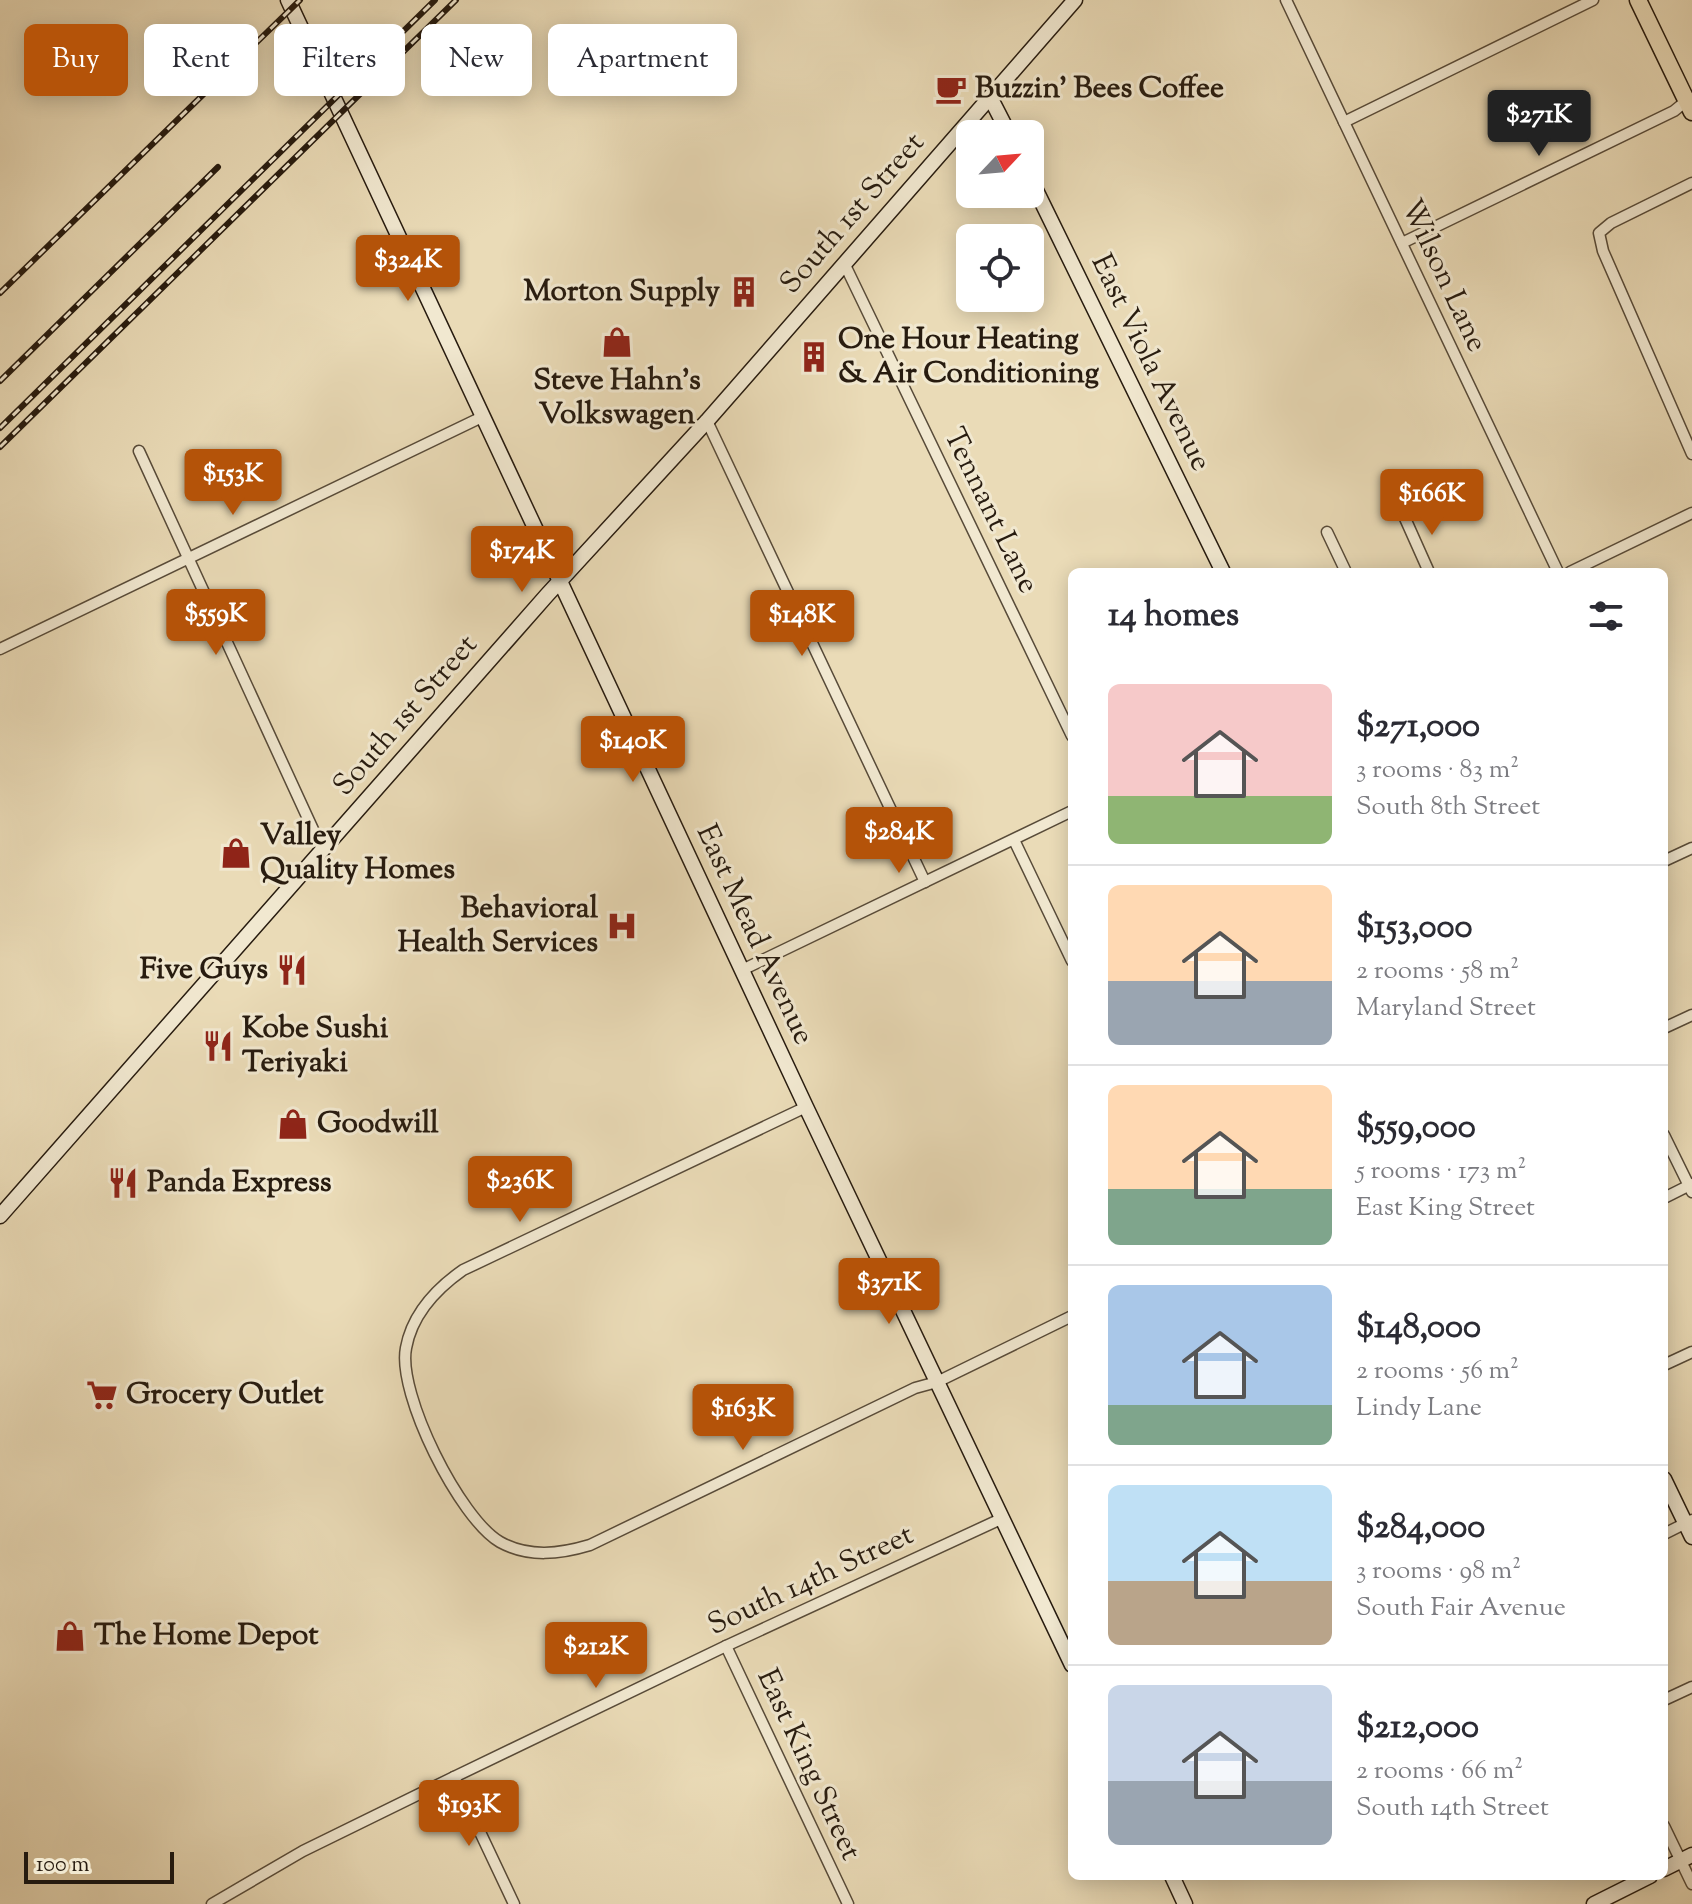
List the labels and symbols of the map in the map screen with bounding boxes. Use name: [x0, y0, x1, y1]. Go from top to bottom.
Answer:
place label: Buzzin' Bees Coffee: [975, 68, 1224, 111]
cafe icon: Buzzin' Bees Coffee: [934, 72, 968, 106]
pin: $271K: [1483, 90, 1595, 158]
north arrow: [956, 120, 1044, 208]
street label: South 1st Street: [771, 124, 935, 304]
street label: Wilson Lane: [1389, 193, 1497, 359]
pin: $324K: [352, 235, 464, 303]
street label: East Viola Avenue: [1079, 247, 1221, 479]
place label: Morton Supply: [523, 271, 720, 314]
building icon: Morton Supply: [727, 275, 761, 309]
place label: One Hour Heating & Air Conditioning: [838, 319, 1099, 396]
shop icon: Steve Hahn's Volkswagen: [600, 325, 634, 359]
building icon: One Hour Heating & Air Conditioning: [797, 340, 831, 374]
place label: Steve Hahn's Volkswagen: [533, 360, 701, 437]
street label: Tennant Lane: [931, 421, 1049, 601]
pin: $153K: [177, 449, 289, 517]
pin: $166K: [1376, 469, 1488, 537]
pin: $174K: [466, 526, 578, 594]
pin: $559K: [160, 589, 272, 657]
pin: $148K: [746, 590, 858, 658]
street label: South 1st Street: [324, 626, 488, 806]
pin: $140K: [577, 716, 689, 784]
pin: $284K: [843, 807, 955, 875]
place label: Valley Quality Homes: [260, 815, 455, 892]
street label: East Mead Avenue: [684, 818, 824, 1052]
shop icon: Valley Quality Homes: [219, 836, 253, 870]
place label: Behavioral Health Services: [398, 888, 599, 965]
hospital icon: Behavioral Health Services: [605, 909, 639, 943]
place label: Five Guys: [140, 949, 268, 992]
restaurant icon: Five Guys: [275, 953, 309, 987]
place label: Kobe Sushi Teriyaki: [242, 1008, 389, 1085]
restaurant icon: Kobe Sushi Teriyaki: [201, 1029, 235, 1063]
place label: Goodwill: [317, 1103, 439, 1146]
shop icon: Goodwill: [276, 1107, 310, 1141]
pin: $236K: [464, 1156, 576, 1224]
place label: Panda Express: [147, 1162, 332, 1205]
restaurant icon: Panda Express: [106, 1166, 140, 1200]
pin: $371K: [833, 1258, 945, 1326]
place label: Grocery Outlet: [126, 1374, 324, 1417]
supermarket icon: Grocery Outlet: [85, 1378, 119, 1412]
pin: $163K: [687, 1384, 799, 1452]
street label: South 14th Street: [701, 1514, 921, 1648]
place label: The Home Depot: [94, 1615, 319, 1658]
shop icon: The Home Depot: [53, 1619, 87, 1653]
pin: $212K: [540, 1622, 652, 1690]
street label: East King Street: [745, 1662, 871, 1868]
pin: $193K: [413, 1780, 525, 1848]
scale bar: [24, 1848, 174, 1884]

